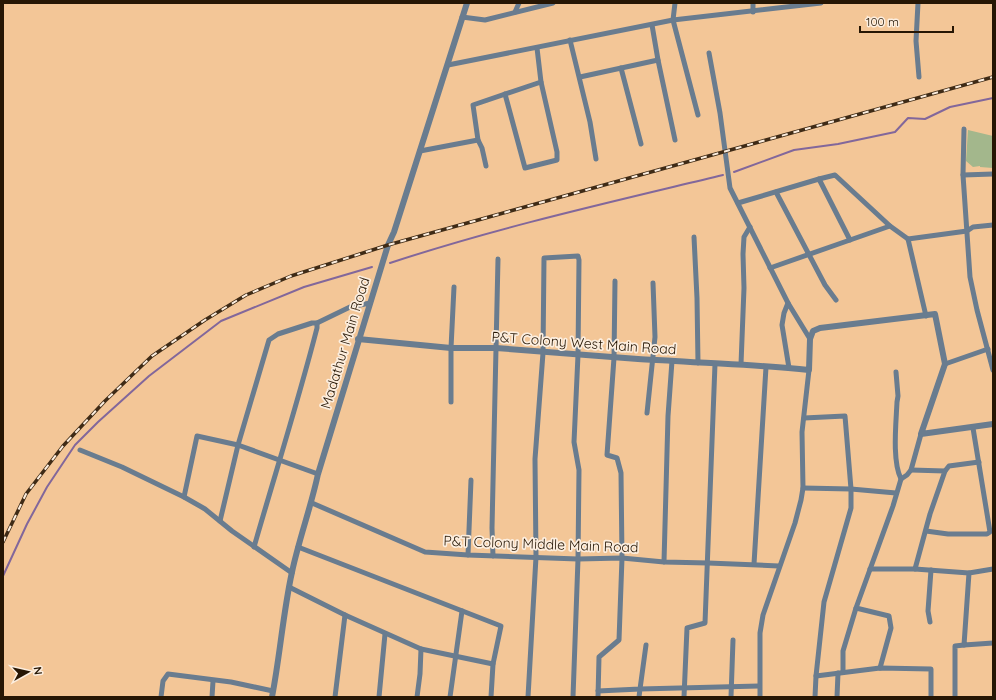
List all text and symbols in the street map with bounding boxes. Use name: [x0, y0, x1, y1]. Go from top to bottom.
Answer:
scale bar: [860, 8, 953, 34]
text: 100 m: [866, 14, 899, 29]
street label: Madathur Main Road: [316, 275, 374, 411]
street label: P&T Colony West Main Road: [491, 328, 677, 358]
street label: P&T Colony Middle Main Road: [443, 532, 639, 556]
north arrow: [8, 652, 48, 692]
text: N: [30, 666, 45, 676]

